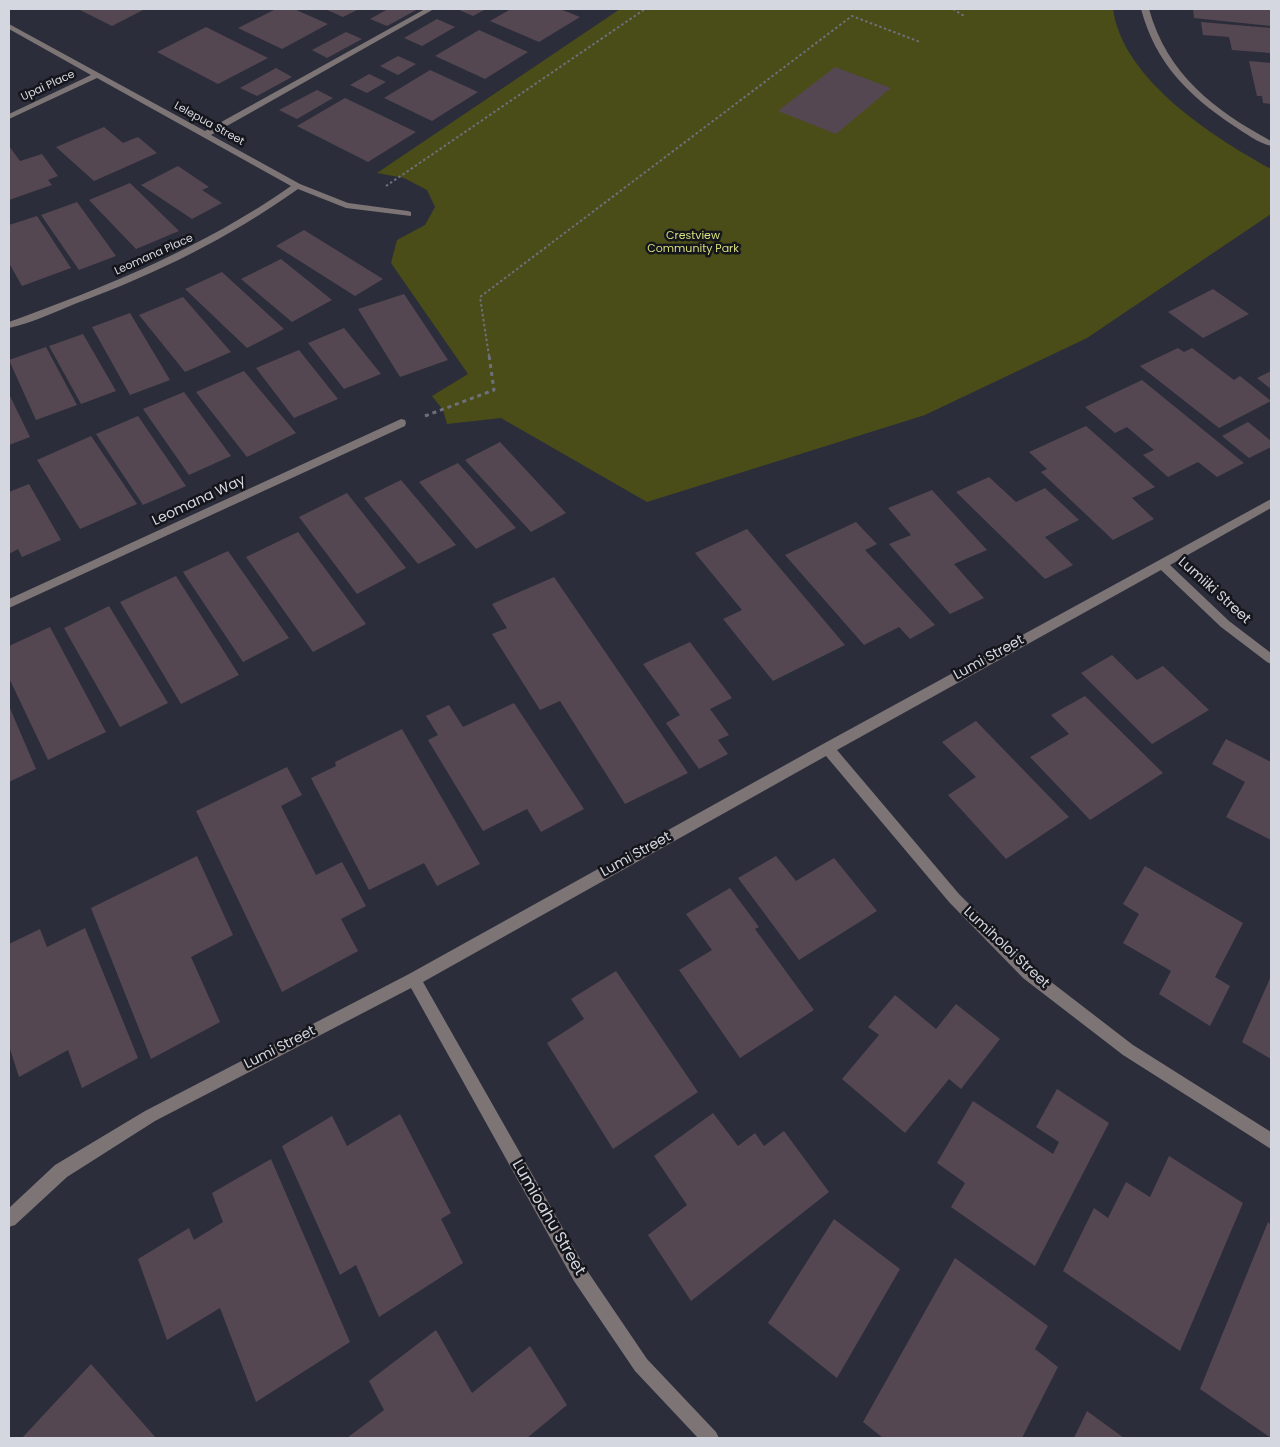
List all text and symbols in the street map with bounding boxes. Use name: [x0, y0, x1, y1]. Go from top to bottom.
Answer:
street label: Upai Place: [19, 68, 77, 104]
street label: Lelepua Street: [172, 99, 246, 149]
park label: Crestview Community Park: [647, 229, 739, 255]
street label: Leomana Place: [113, 232, 195, 278]
street label: Leomana Way: [150, 472, 248, 530]
street label: Lumiiki Street: [1174, 554, 1254, 628]
street label: Lumi Street: [951, 632, 1027, 684]
street label: Lumi Street: [598, 829, 674, 881]
street label: Lumiholoi Street: [960, 904, 1052, 992]
street label: Lumi Street: [242, 1023, 318, 1073]
street label: Lumioahu Street: [507, 1157, 589, 1279]

